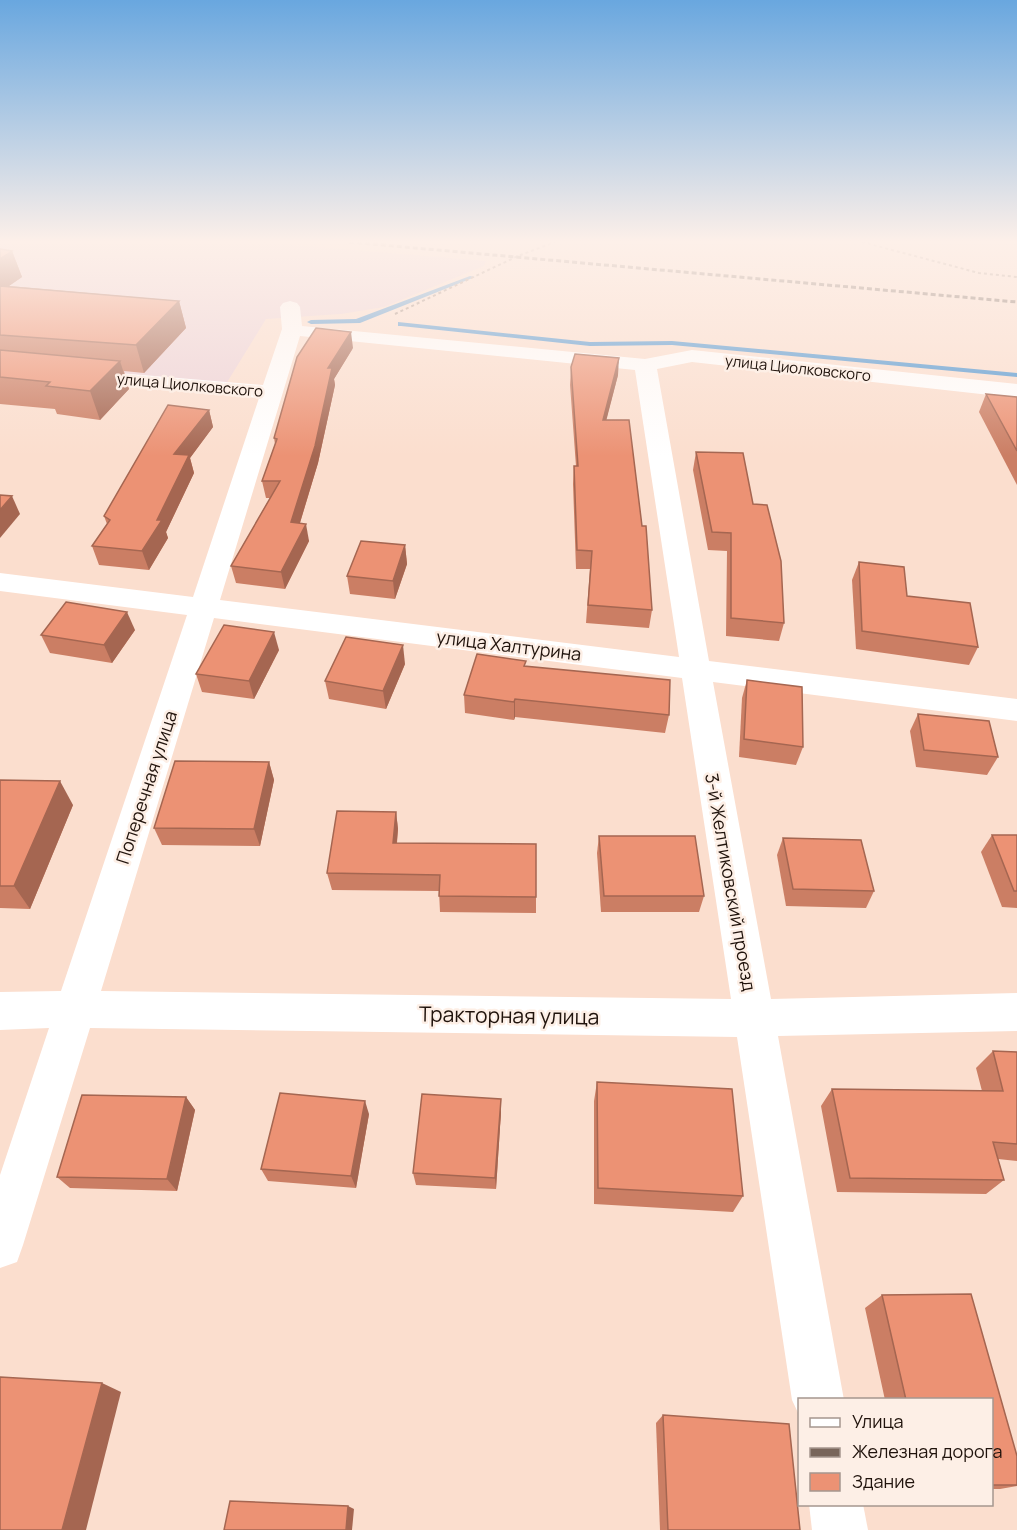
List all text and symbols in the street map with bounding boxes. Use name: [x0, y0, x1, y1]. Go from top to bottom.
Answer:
street label: улица Циолковского: [724, 350, 872, 386]
street label: улица Циолковского: [116, 368, 264, 402]
street label: улица Халтурина: [435, 624, 583, 666]
street label: Поперечная улица: [110, 707, 182, 867]
street label: 3-й Желтиковский проезд: [700, 771, 762, 993]
street label: Тракторная улица: [419, 999, 599, 1031]
legend: [798, 1398, 993, 1506]
text: Улица: [852, 1409, 904, 1433]
text: Железная дорога: [852, 1439, 1003, 1463]
text: Здание: [852, 1469, 915, 1493]

